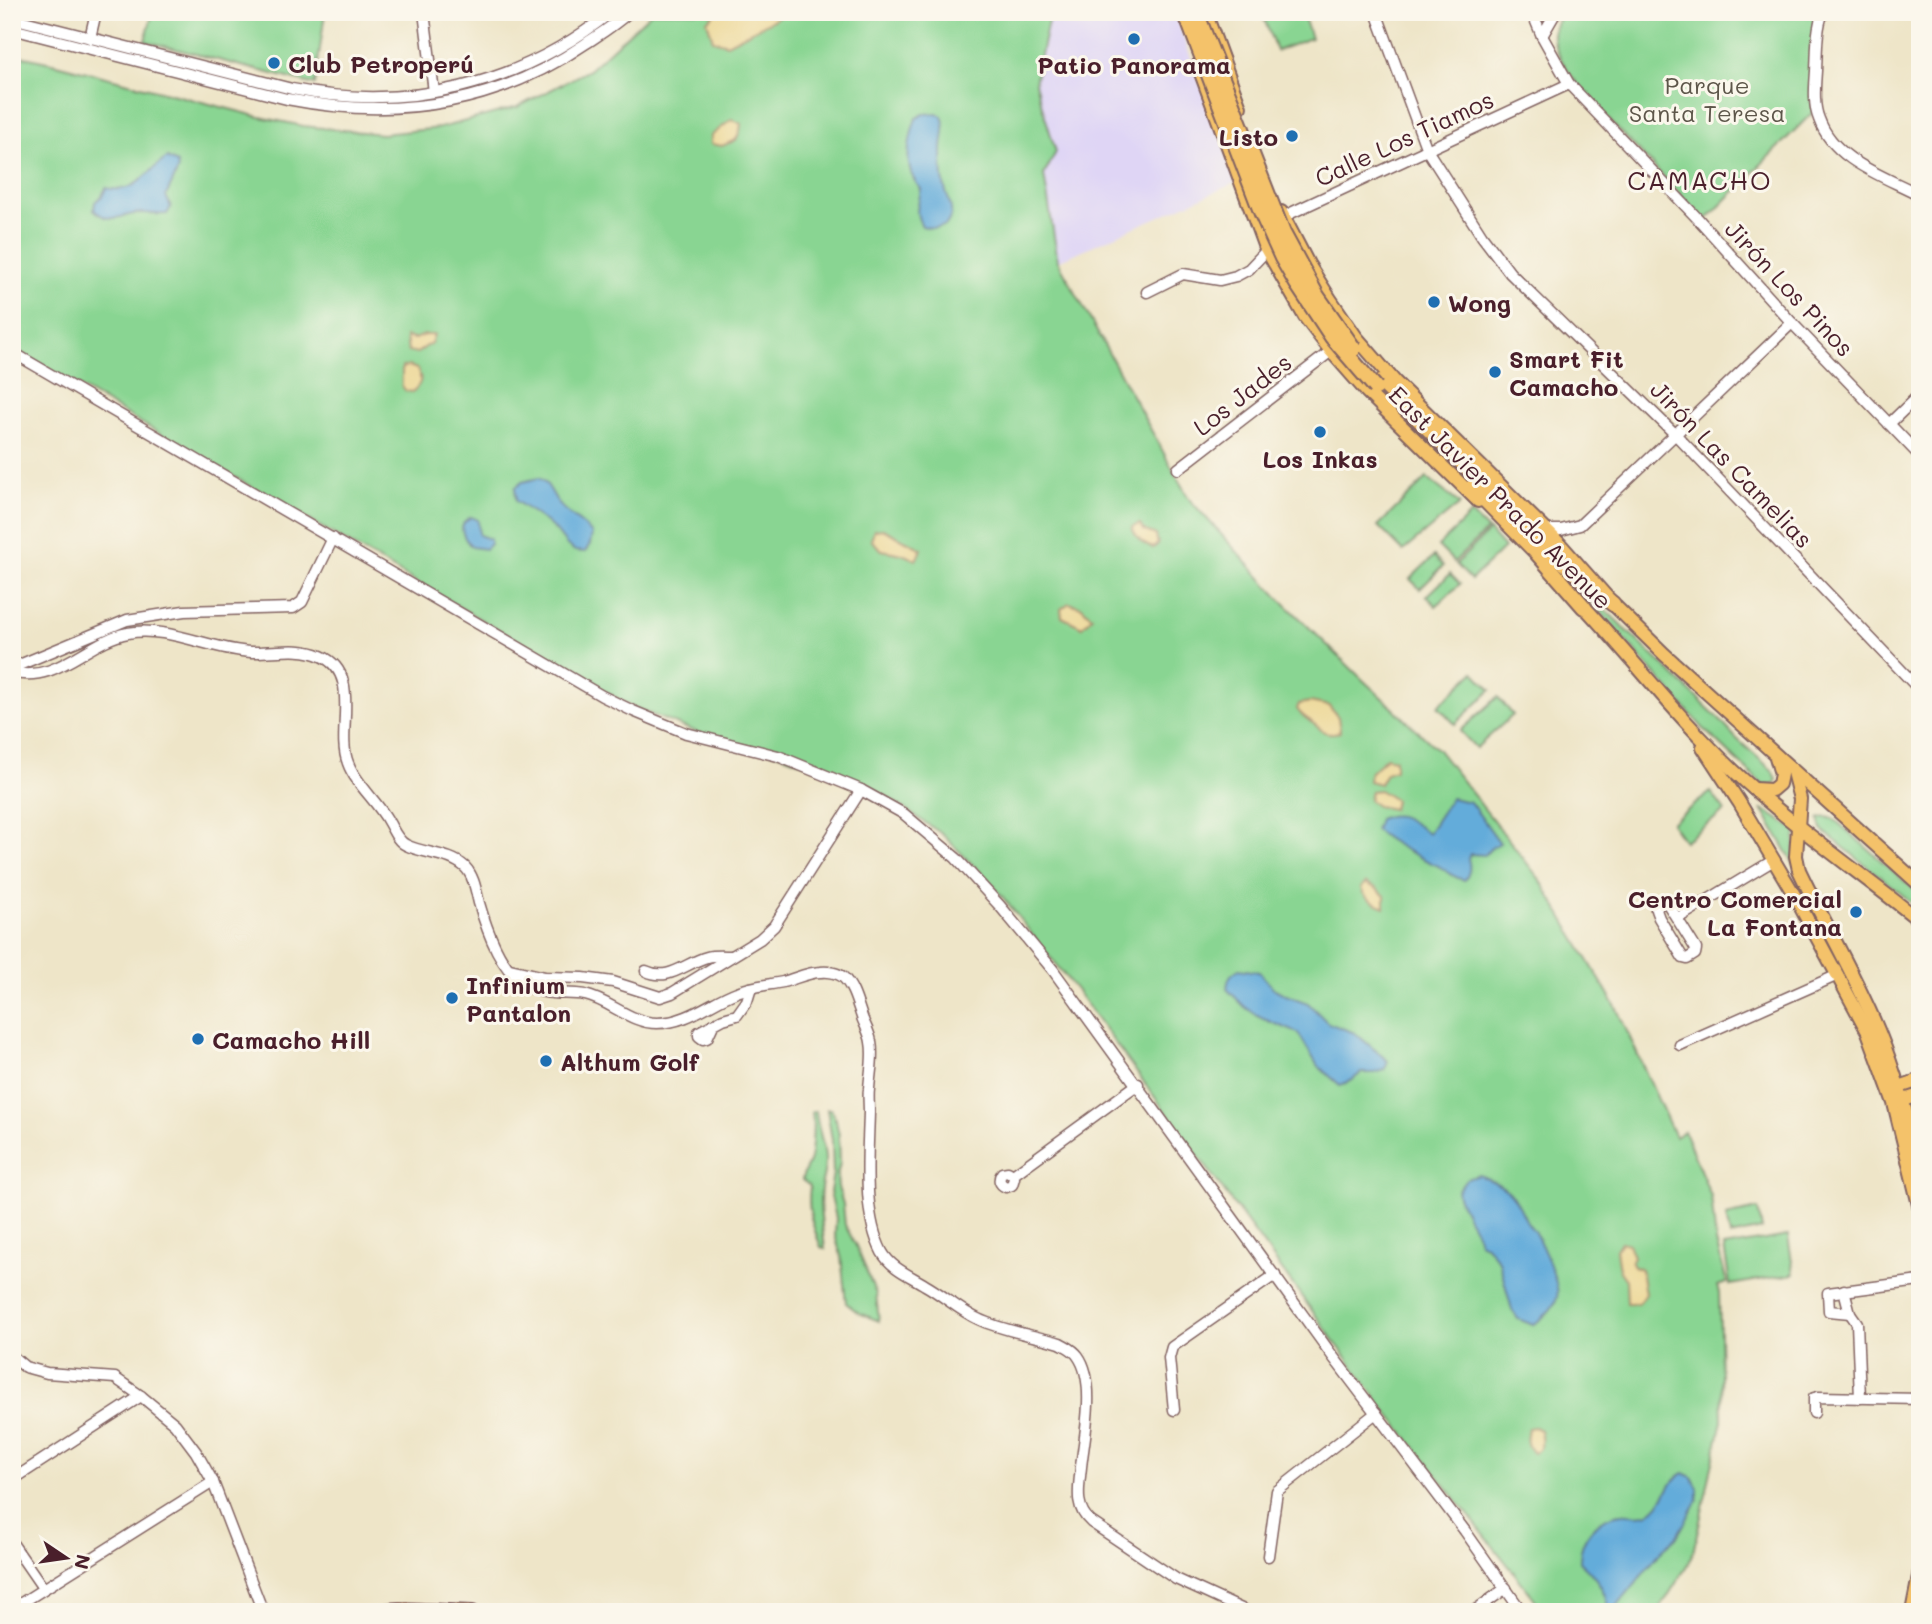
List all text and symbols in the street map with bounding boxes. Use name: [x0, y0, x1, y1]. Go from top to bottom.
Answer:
marker: Patio Panorama: [1126, 31, 1142, 47]
place label: Club Petroperú: [288, 48, 474, 79]
place label: Patio Panorama: [1037, 49, 1231, 80]
marker: Club Petroperú: [266, 55, 282, 71]
park label: Parque Santa Teresa: [1629, 69, 1785, 128]
street label: Calle Los Tiamos: [1310, 83, 1498, 193]
place label: Listo: [1219, 121, 1278, 152]
marker: Listo: [1284, 128, 1300, 144]
district label: CAMACHO: [1627, 163, 1773, 197]
street label: Jirón Los Pinos: [1719, 213, 1861, 363]
place label: Wong: [1448, 287, 1511, 318]
marker: Wong: [1426, 294, 1442, 310]
place label: Smart Fit Camacho: [1509, 343, 1624, 402]
street label: Los Jades: [1187, 346, 1297, 442]
marker: Smart Fit Camacho: [1487, 364, 1503, 380]
street label: Jirón Las Camelias: [1644, 374, 1820, 554]
street label: East Javier Prado Avenue: [1383, 379, 1619, 615]
marker: Los Inkas: [1312, 424, 1328, 440]
place label: Los Inkas: [1262, 443, 1378, 474]
place label: Centro Comercial La Fontana: [1628, 883, 1842, 942]
marker: Centro Comercial La Fontana: [1848, 904, 1864, 920]
place label: Infinium Pantalon: [466, 969, 571, 1028]
marker: Infinium Pantalon: [444, 990, 460, 1006]
place label: Camacho Hill: [212, 1024, 370, 1055]
marker: Camacho Hill: [190, 1031, 206, 1047]
place label: Althum Golf: [560, 1046, 700, 1077]
marker: Althum Golf: [538, 1053, 554, 1069]
north arrow: [32, 1522, 102, 1592]
text: N: [69, 1552, 97, 1572]

